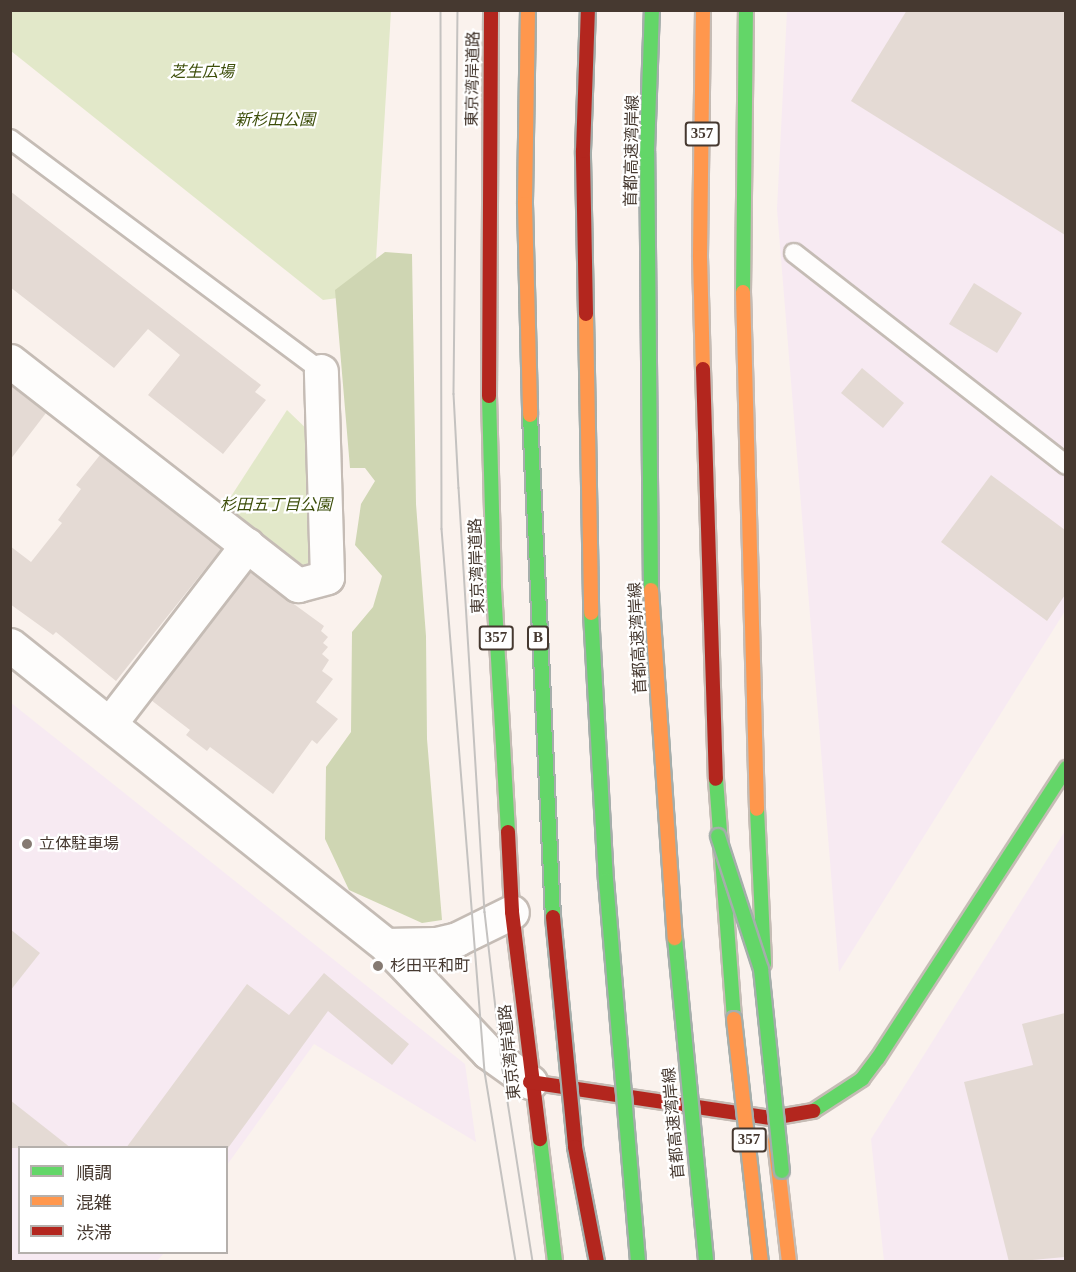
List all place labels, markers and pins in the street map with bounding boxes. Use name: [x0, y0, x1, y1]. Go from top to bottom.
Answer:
place label: 立体駐車場: [39, 834, 119, 854]
marker: 立体駐車場: [20, 837, 34, 851]
place label: 杉田平和町: [390, 956, 470, 976]
marker: 杉田平和町: [371, 959, 385, 973]

